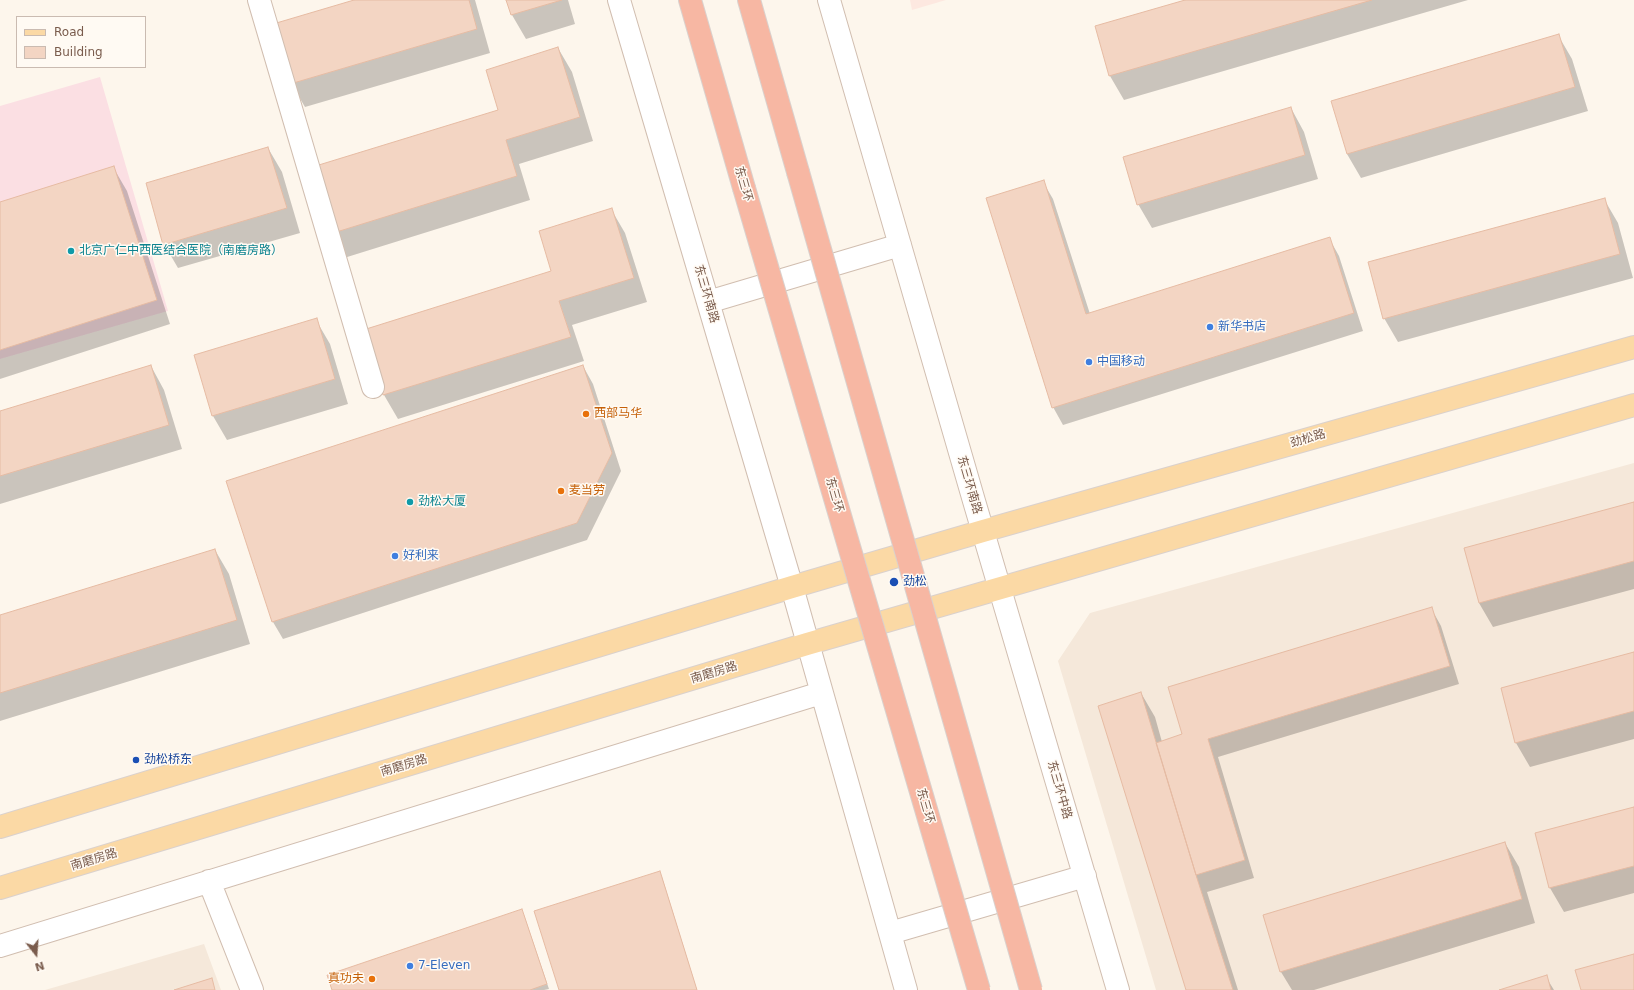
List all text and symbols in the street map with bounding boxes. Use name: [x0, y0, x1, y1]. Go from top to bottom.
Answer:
legend: [16, 16, 146, 68]
text: Road: [54, 25, 84, 39]
text: Building: [54, 45, 103, 59]
street label: 东三环: [731, 165, 755, 203]
place label: 北京广仁中西医结合医院（南磨房路）: [79, 244, 283, 258]
marker: 北京广仁中西医结合医院（南磨房路）: [66, 246, 76, 256]
street label: 东三环南路: [691, 263, 721, 325]
place label: 新华书店: [1218, 320, 1266, 334]
marker: 新华书店: [1205, 322, 1215, 332]
place label: 中国移动: [1097, 355, 1145, 369]
marker: 中国移动: [1084, 357, 1094, 367]
place label: 西部马华: [594, 407, 642, 421]
marker: 西部马华: [581, 409, 591, 419]
street label: 劲松路: [1289, 427, 1327, 451]
street label: 东三环南路: [954, 454, 984, 516]
street label: 东三环: [822, 476, 846, 514]
place label: 麦当劳: [569, 484, 605, 498]
marker: 麦当劳: [556, 486, 566, 496]
place label: 劲松大厦: [418, 495, 466, 509]
marker: 劲松大厦: [405, 497, 415, 507]
place label: 好利来: [403, 549, 439, 563]
marker: 好利来: [390, 551, 400, 561]
place label: 劲松: [903, 575, 927, 589]
marker: 劲松: [888, 576, 900, 588]
street label: 南磨房路: [689, 659, 739, 687]
street label: 南磨房路: [379, 752, 429, 780]
place label: 劲松桥东: [144, 753, 192, 767]
marker: 劲松桥东: [131, 755, 141, 765]
street label: 东三环中路: [1044, 759, 1074, 821]
street label: 东三环: [913, 787, 937, 825]
street label: 南磨房路: [69, 846, 119, 874]
north arrow: [16, 934, 56, 974]
text: N: [33, 958, 46, 974]
place label: 7-Eleven: [418, 959, 470, 973]
marker: 7-Eleven: [405, 961, 415, 971]
place label: 真功夫: [328, 972, 364, 986]
marker: 真功夫: [367, 974, 377, 984]

